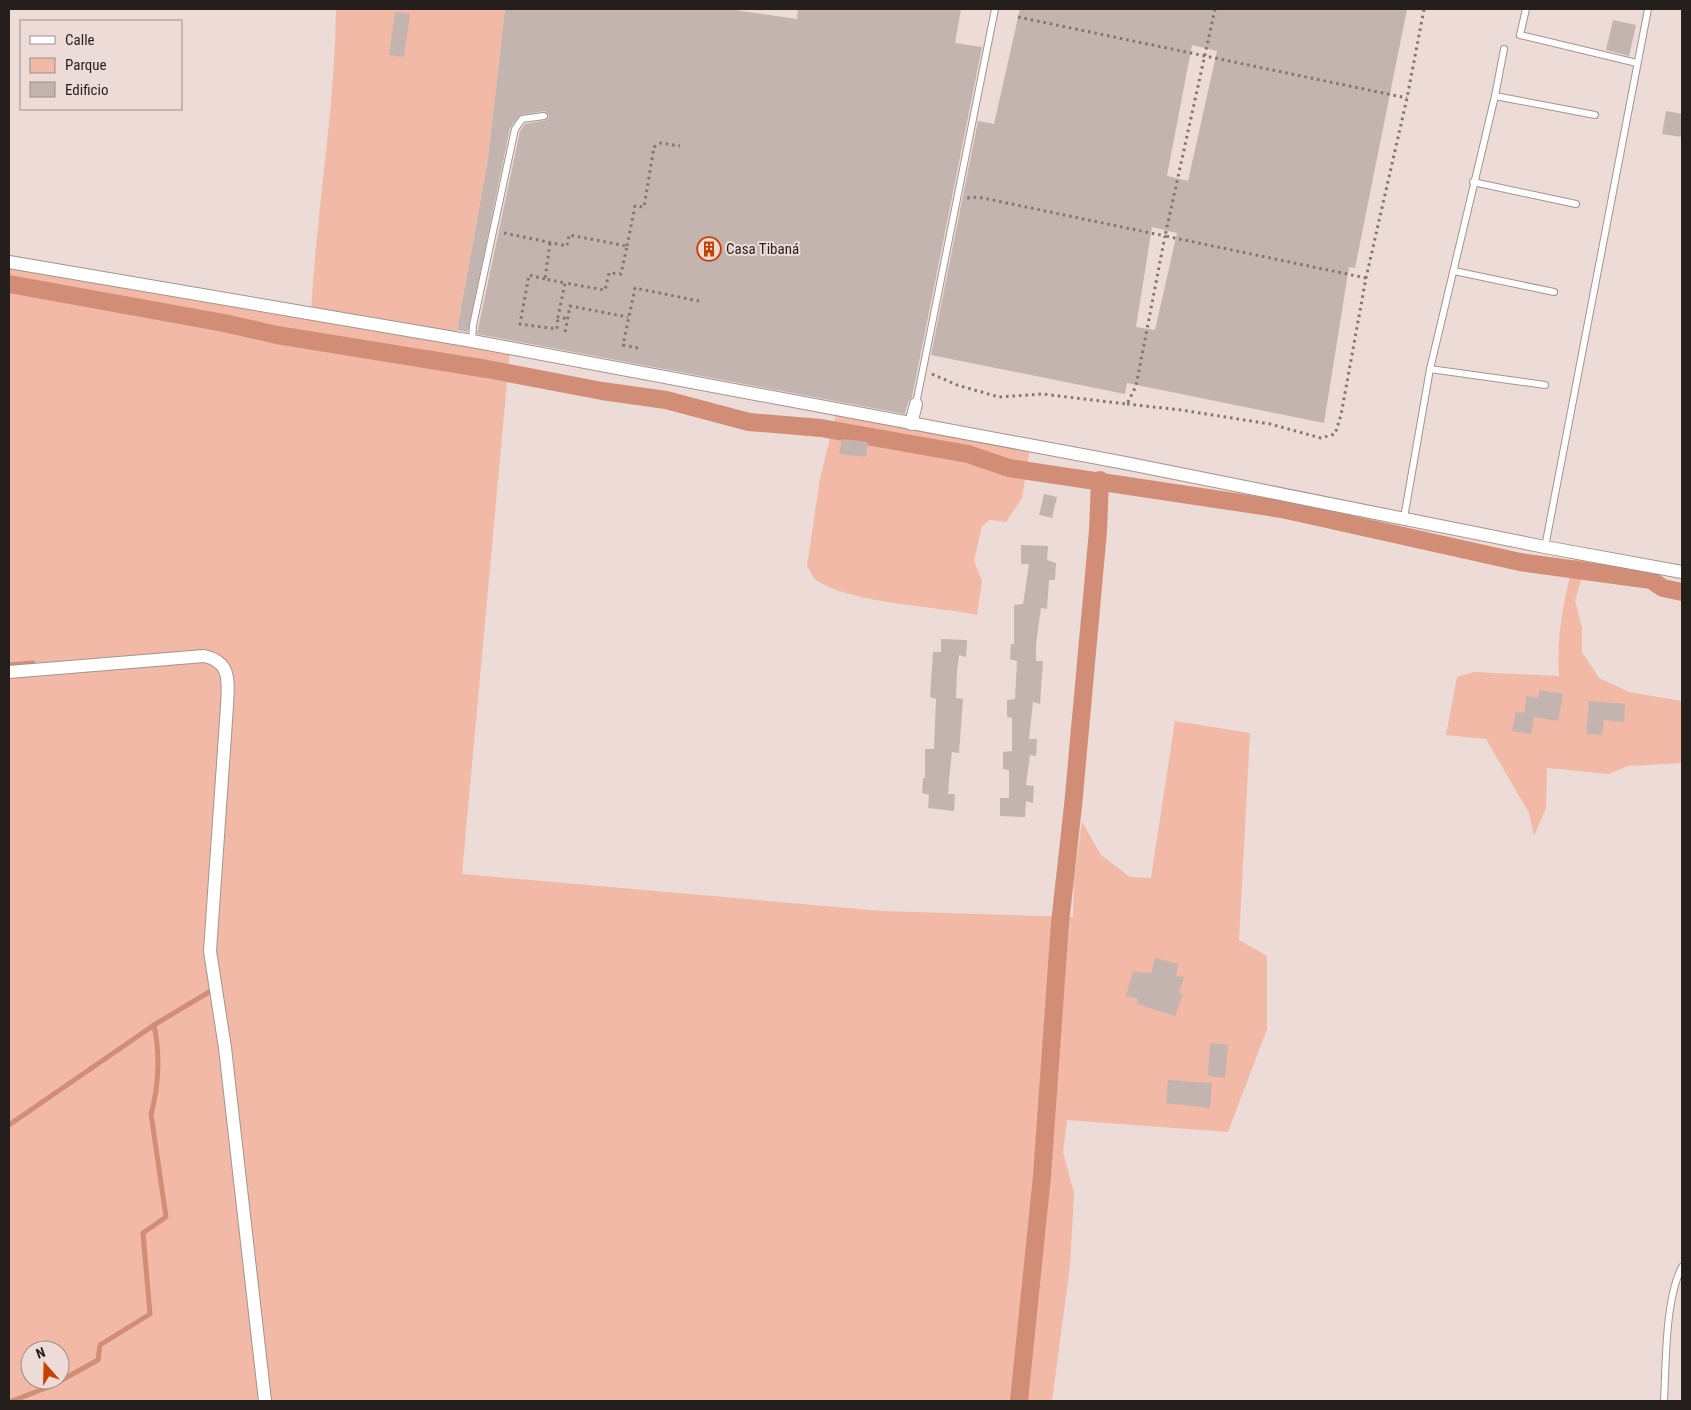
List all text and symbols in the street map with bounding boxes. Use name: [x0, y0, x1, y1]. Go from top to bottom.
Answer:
legend: [20, 20, 182, 110]
text: Calle: [65, 31, 95, 49]
text: Parque: [65, 56, 107, 74]
text: Edificio: [65, 81, 108, 99]
building icon: Casa Tibaná: [696, 236, 722, 262]
place label: Casa Tibaná: [726, 240, 799, 258]
north arrow: [20, 1340, 70, 1390]
text: N: [34, 1344, 47, 1362]

